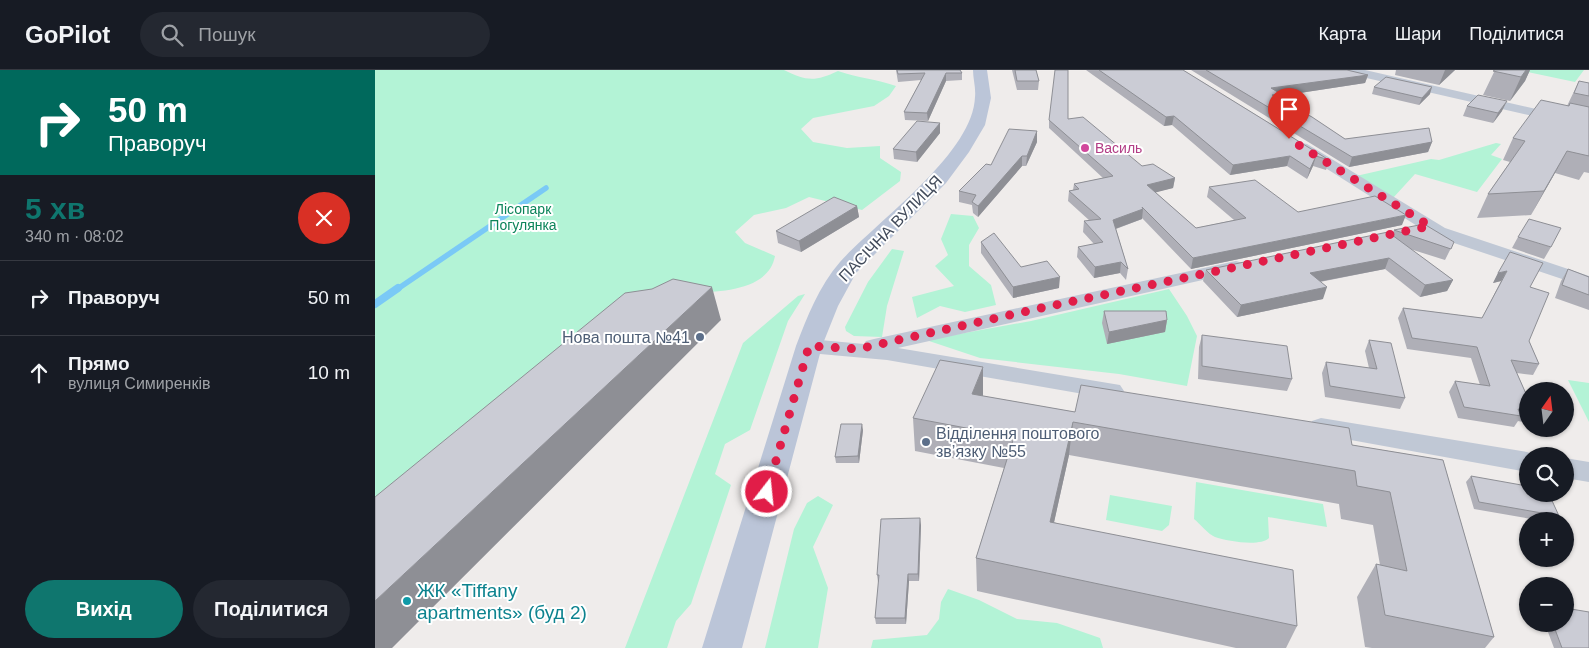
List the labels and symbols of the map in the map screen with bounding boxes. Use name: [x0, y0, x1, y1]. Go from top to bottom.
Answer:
pin: [1268, 88, 1310, 139]
place label: Василь: [1095, 140, 1142, 156]
marker: Василь: [1079, 142, 1091, 154]
street label: ПАСІЧНА ВУЛИЦЯ: [836, 172, 945, 285]
park label: Лісопарк Погулянка: [489, 201, 557, 233]
place label: Нова пошта №41: [562, 329, 690, 346]
marker: Нова пошта №41: [694, 331, 706, 343]
north arrow: [1519, 382, 1574, 438]
place label: Відділення поштового зв’язку №55: [936, 425, 1100, 460]
marker: Відділення поштового зв’язку №55: [920, 436, 932, 448]
position arrow: [740, 465, 792, 517]
place label: ЖК «Tiffany apartments» (буд 2): [417, 580, 587, 623]
marker: ЖК «Tiffany apartments» (буд 2): [401, 595, 413, 607]

